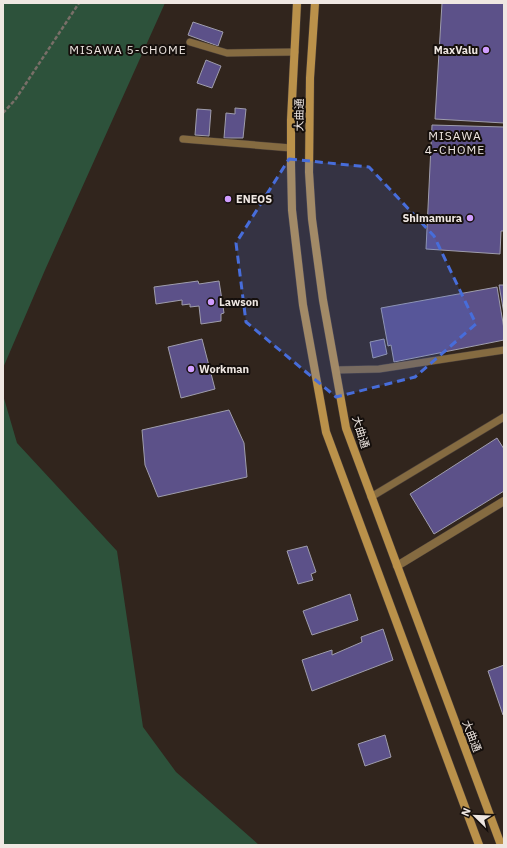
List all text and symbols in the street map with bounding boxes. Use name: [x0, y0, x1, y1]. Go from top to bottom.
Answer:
district label: MISAWA 5-CHOME: [69, 42, 187, 57]
place label: MaxValu: [434, 43, 478, 57]
marker: MaxValu: [481, 45, 491, 55]
street label: 大曲通: [292, 98, 306, 132]
district label: MISAWA 4-CHOME: [425, 128, 485, 157]
place label: ENEOS: [236, 192, 272, 206]
marker: ENEOS: [223, 194, 233, 204]
place label: Shimamura: [402, 211, 462, 225]
marker: Shimamura: [465, 213, 475, 223]
place label: Lawson: [219, 295, 259, 309]
marker: Lawson: [206, 297, 216, 307]
place label: Workman: [199, 362, 249, 376]
marker: Workman: [186, 364, 196, 374]
street label: 大曲通: [349, 414, 373, 450]
street label: 大曲通: [460, 718, 484, 754]
north arrow: [455, 796, 495, 836]
text: N: [458, 806, 474, 818]

